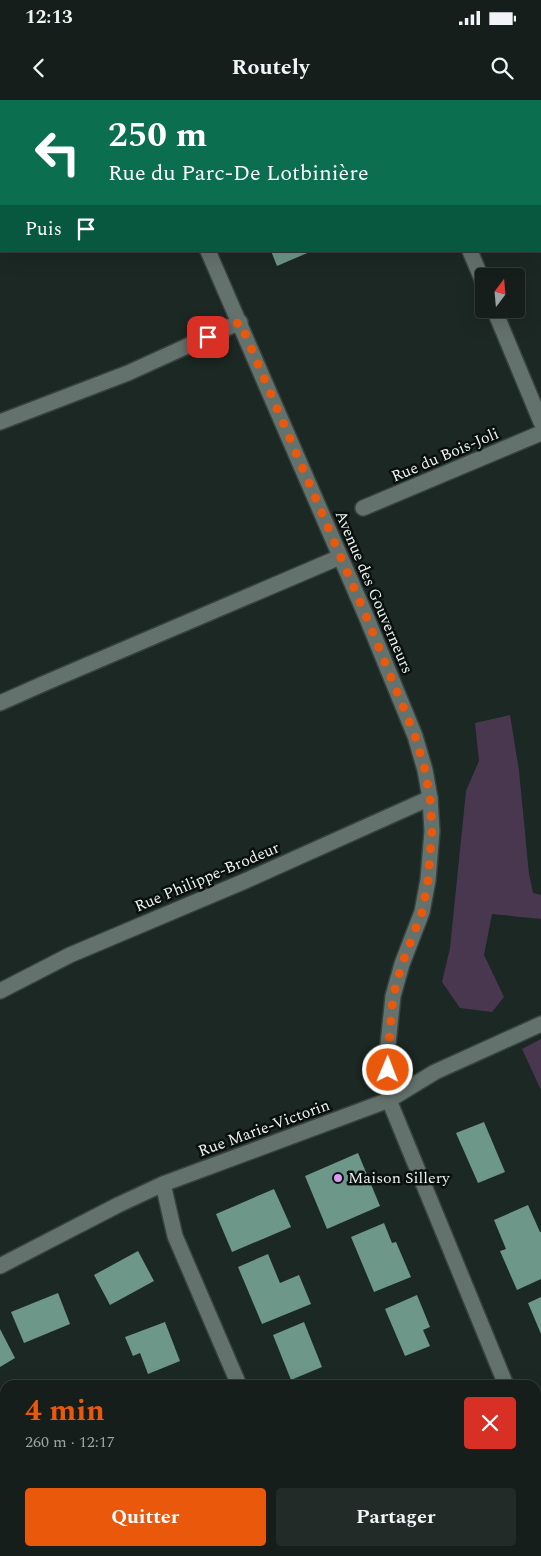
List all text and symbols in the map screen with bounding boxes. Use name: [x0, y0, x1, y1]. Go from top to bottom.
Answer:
text: 12:13: [25, 3, 73, 32]
text: Routely: [232, 51, 309, 84]
icon: back: [25, 54, 53, 82]
icon: search: [488, 54, 516, 82]
text: 250 m: [108, 109, 207, 162]
icon: left: [25, 120, 90, 185]
text: Rue du Parc-De Lotbinière: [108, 157, 369, 190]
text: Puis: [25, 215, 62, 244]
icon: arrive: [72, 215, 100, 243]
north arrow: [475, 268, 525, 318]
map controls: [475, 268, 525, 318]
pin: [187, 316, 229, 358]
icon: arrive: [194, 323, 222, 351]
street label: Rue du Bois-Joli: [387, 422, 503, 488]
street label: Avenue des Gouverneurs: [329, 507, 419, 677]
street label: Rue Philippe-Brodeur: [131, 836, 283, 918]
position arrow: [361, 1043, 413, 1095]
street label: Rue Marie-Victorin: [195, 1093, 333, 1163]
place label: Maison Sillery: [348, 1166, 451, 1190]
marker: Maison Sillery: [332, 1172, 344, 1184]
text: 4 min: [25, 1388, 105, 1434]
button: close: [464, 1397, 516, 1449]
text: 260 m · 12:17: [25, 1430, 115, 1454]
button: Quitter: [25, 1488, 266, 1546]
button: Partager: [276, 1488, 516, 1546]

